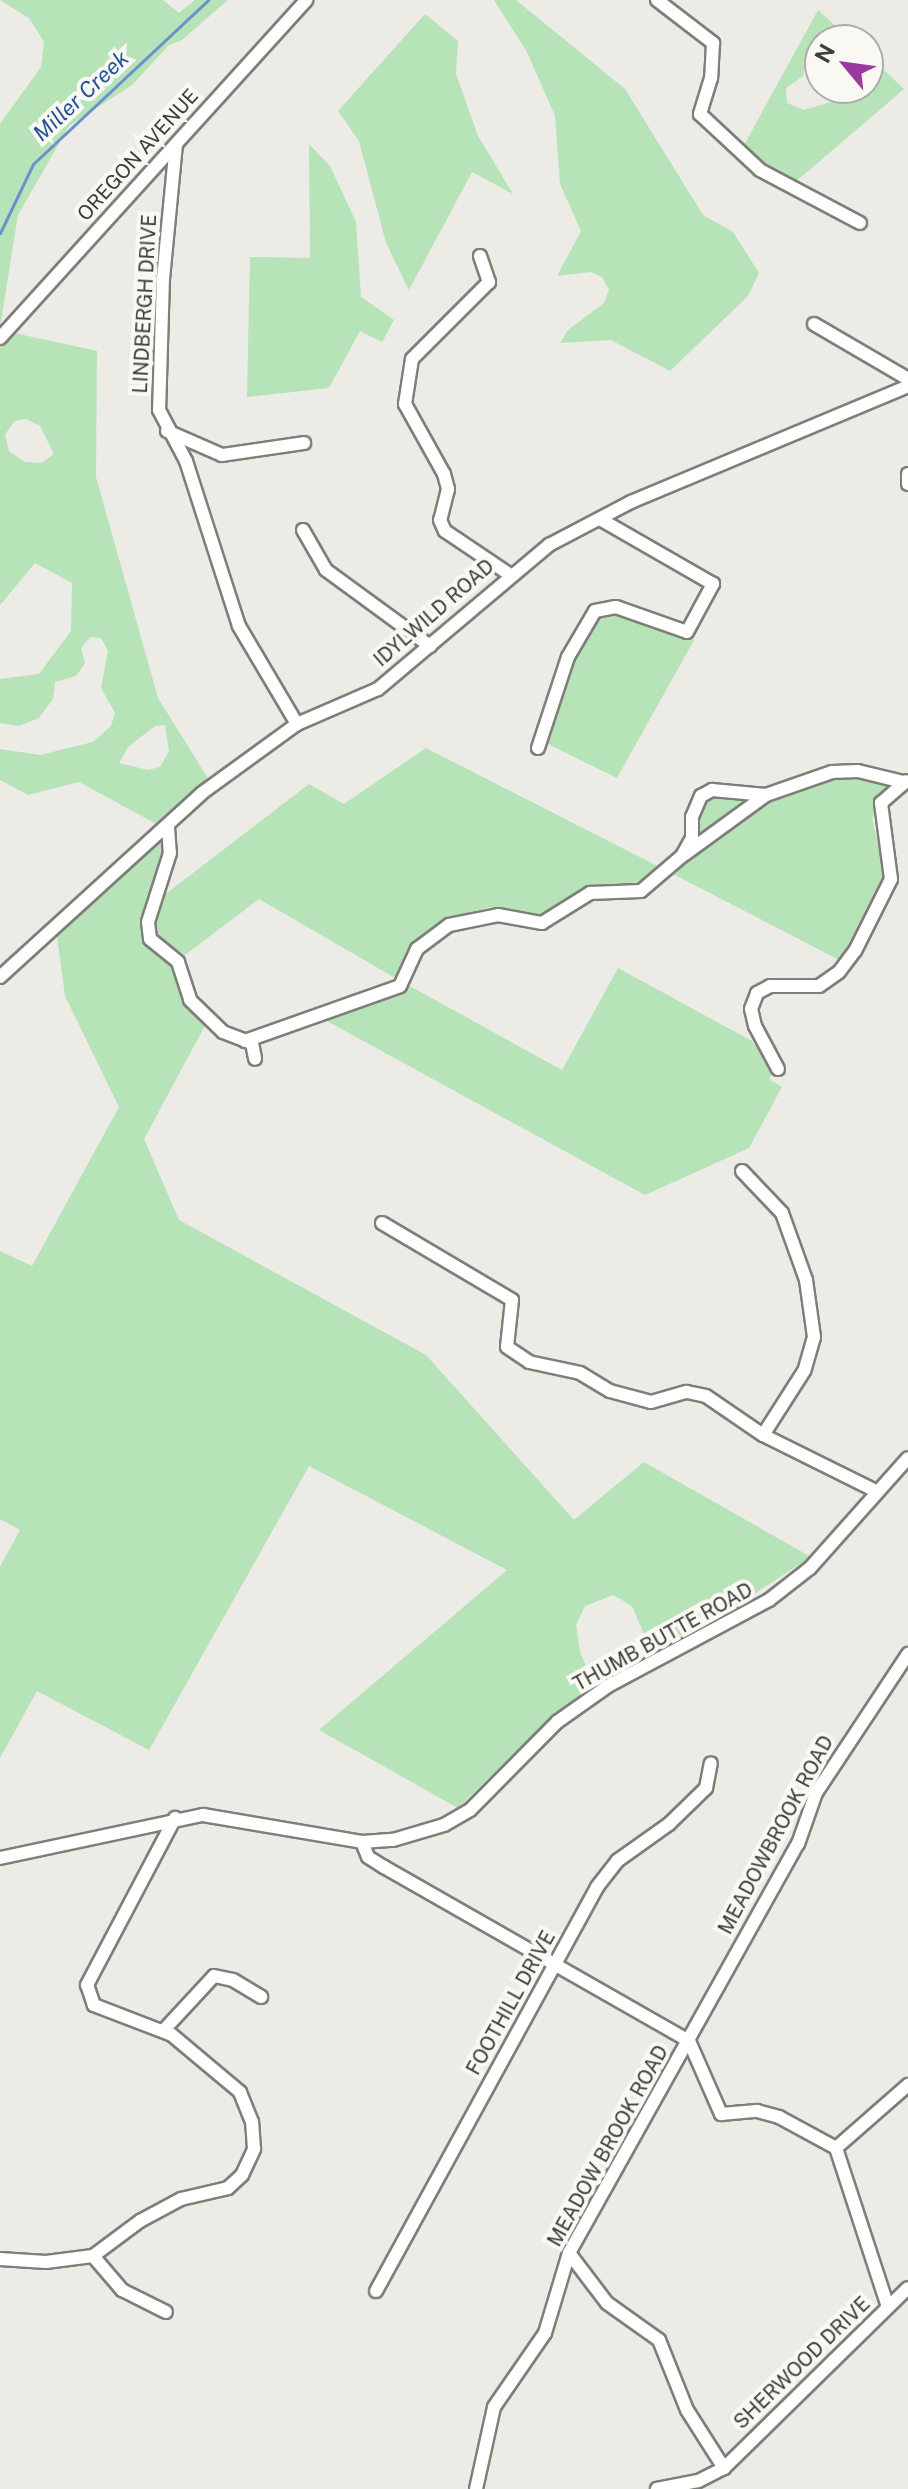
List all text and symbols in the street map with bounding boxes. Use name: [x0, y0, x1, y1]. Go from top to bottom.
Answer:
north arrow: [804, 24, 884, 104]
text: N: [809, 40, 840, 67]
water label: Miller Creek: [28, 45, 134, 147]
street label: OREGON AVENUE: [72, 84, 204, 226]
street label: LINDBERGH DRIVE: [128, 214, 162, 394]
street label: IDYLWILD ROAD: [369, 554, 499, 672]
street label: THUMB BUTTE ROAD: [569, 1578, 757, 1696]
street label: MEADOWBROOK ROAD: [713, 1732, 839, 1938]
street label: FOOTHILL DRIVE: [461, 1927, 561, 2079]
street label: MEADOW BROOK ROAD: [543, 2041, 673, 2251]
street label: SHERWOOD DRIVE: [729, 2292, 875, 2434]

